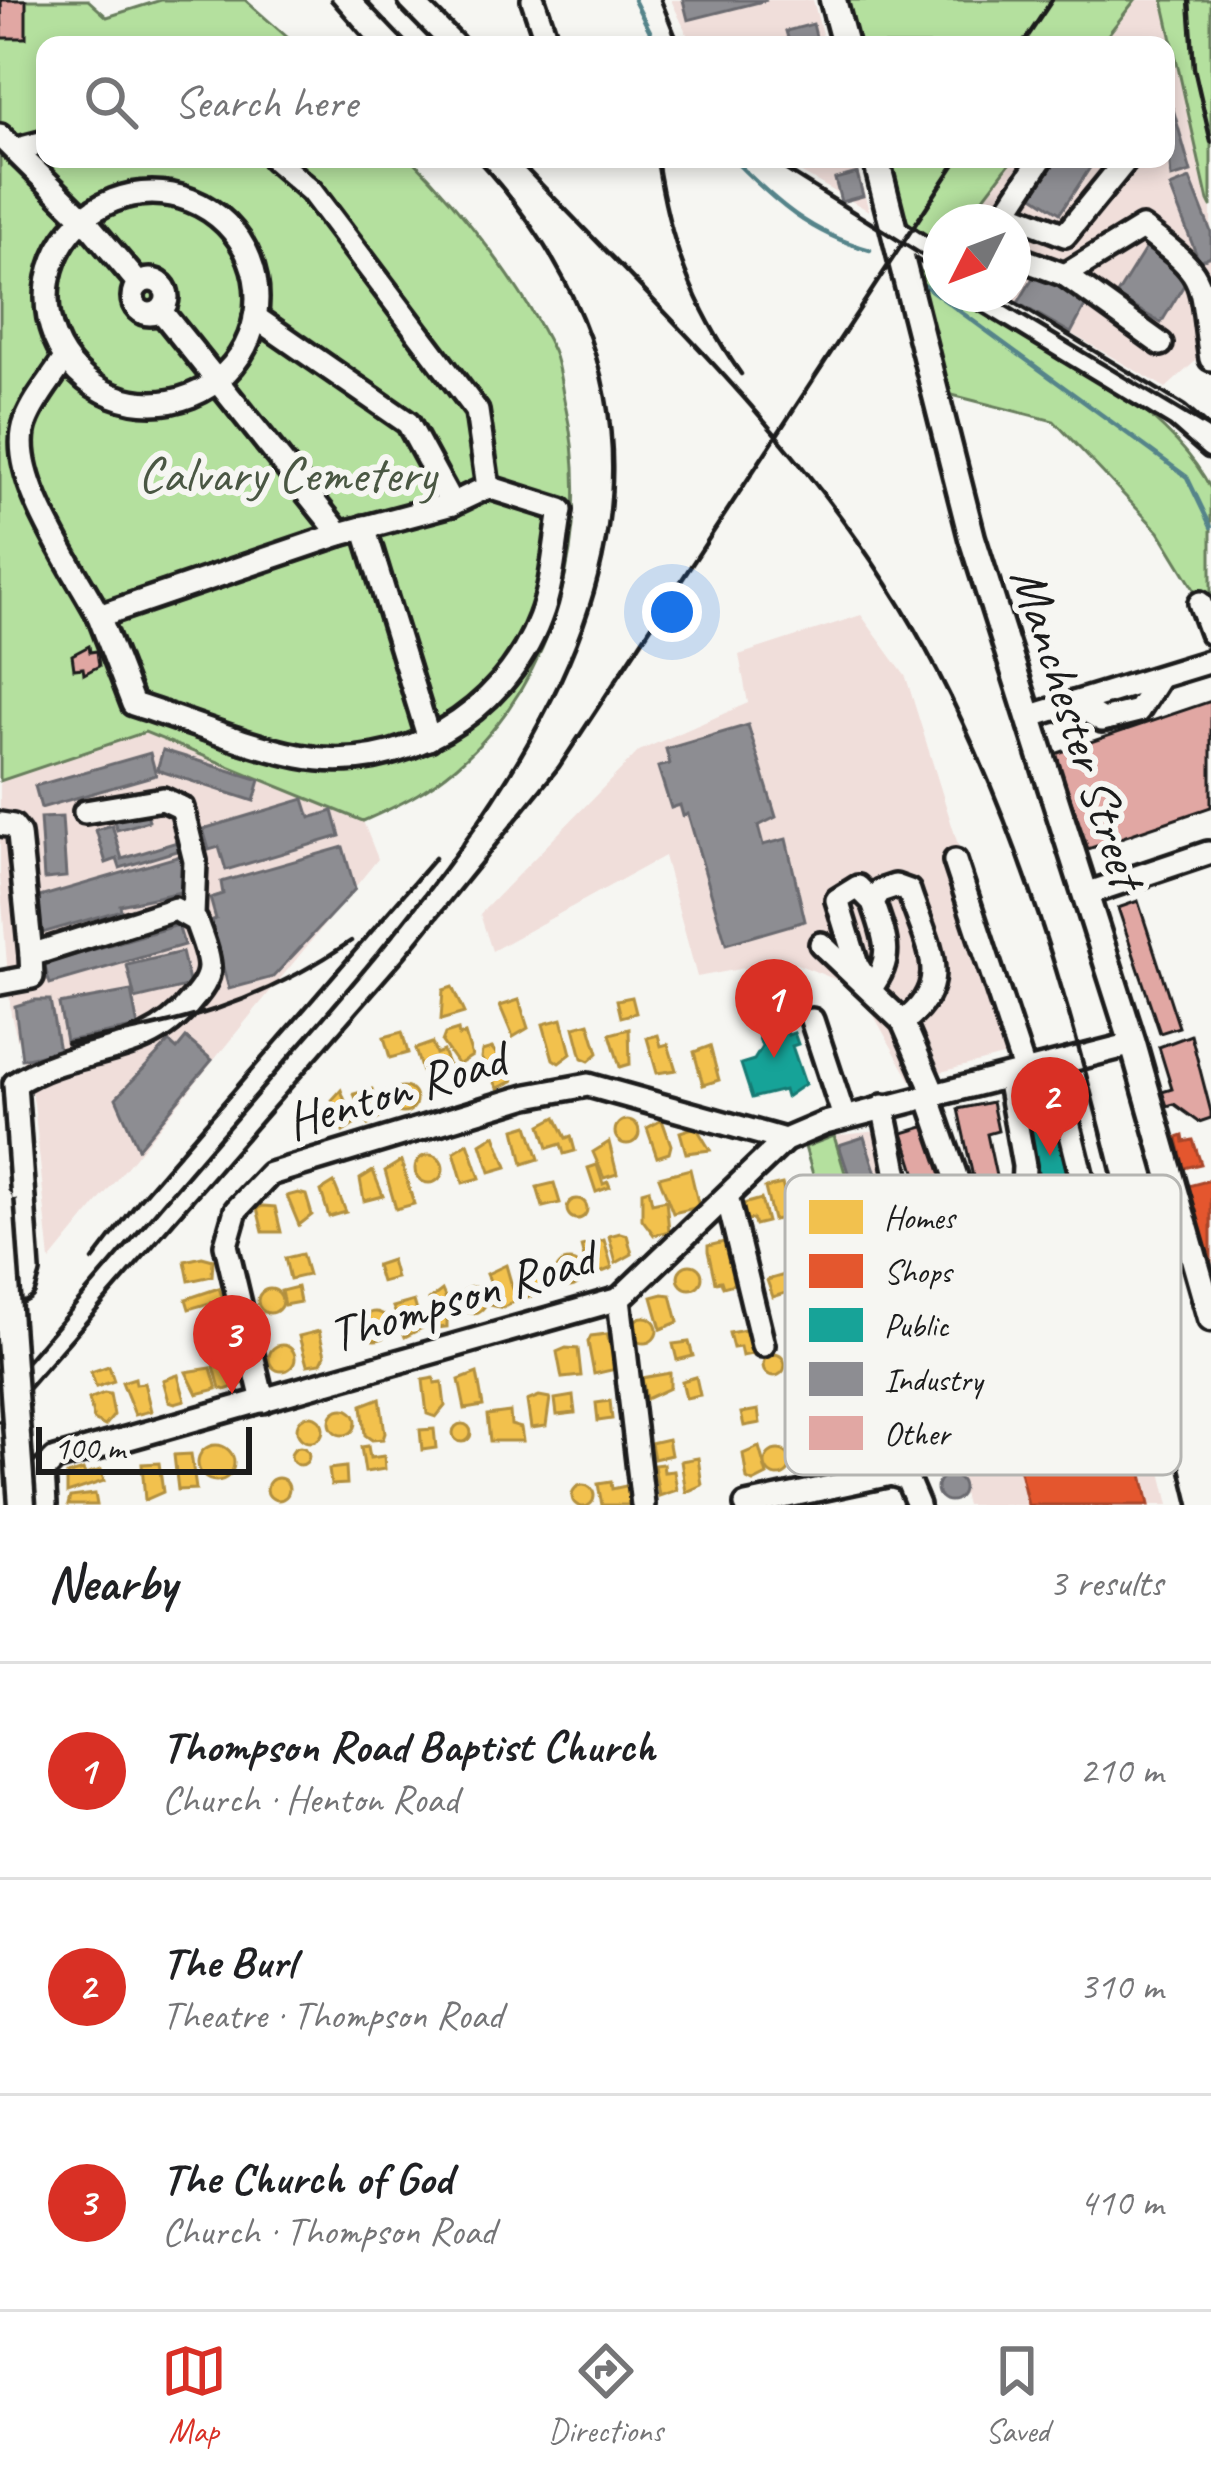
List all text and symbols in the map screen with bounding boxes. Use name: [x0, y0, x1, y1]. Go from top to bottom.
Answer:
search box: [36, 36, 1175, 168]
icon: search: [78, 69, 144, 135]
text: Search here: [174, 74, 357, 131]
north arrow: [923, 204, 1031, 312]
park label: Calvary Cemetery: [138, 442, 440, 506]
street label: Manchester Street: [996, 559, 1162, 901]
your location: [642, 582, 702, 642]
pin: 1: [735, 959, 813, 1058]
street label: Henton Road: [278, 1024, 519, 1154]
pin: 2: [1011, 1057, 1089, 1156]
legend: [785, 1175, 1181, 1475]
text: Homes: [884, 1197, 957, 1239]
street label: Thompson Road: [321, 1223, 609, 1367]
text: Shops: [884, 1251, 954, 1293]
pin: 3: [193, 1295, 271, 1394]
text: Public: [884, 1305, 950, 1347]
text: Industry: [884, 1359, 985, 1401]
text: Other: [884, 1413, 953, 1455]
scale bar: [36, 1421, 252, 1474]
text: 100 m: [54, 1427, 125, 1469]
text: Nearby: [48, 1551, 176, 1615]
text: 3 results: [1049, 1559, 1163, 1608]
text: Thompson Road Baptist Church: [162, 1718, 655, 1775]
text: 1: [78, 1746, 96, 1795]
text: 210 m: [1079, 1746, 1163, 1795]
text: Church · Henton Road: [162, 1775, 458, 1824]
text: The Burl: [162, 1934, 295, 1991]
text: 2: [78, 1962, 96, 2011]
text: 310 m: [1079, 1962, 1163, 2011]
text: Theatre · Thompson Road: [162, 1991, 503, 2040]
text: The Church of God: [162, 2150, 452, 2207]
text: 3: [78, 2178, 96, 2227]
text: 410 m: [1079, 2178, 1163, 2227]
text: Church · Thompson Road: [162, 2207, 496, 2256]
tab: Map: [161, 2338, 227, 2452]
tab: Directions: [548, 2338, 663, 2452]
tab: Saved: [984, 2338, 1050, 2452]

